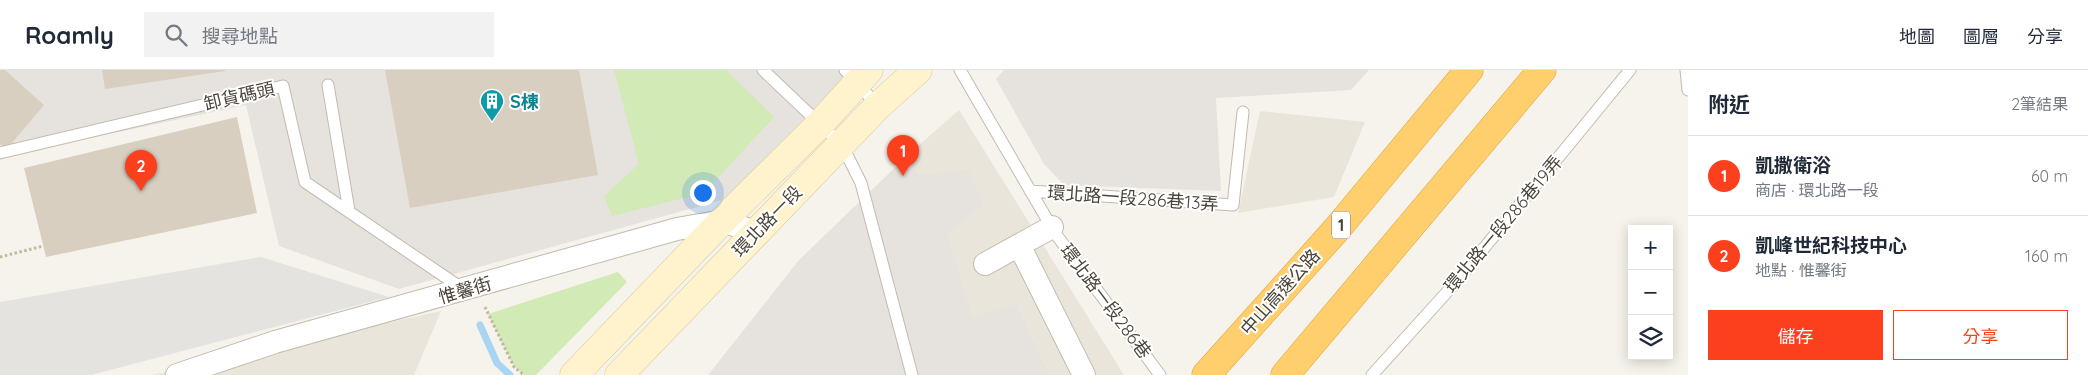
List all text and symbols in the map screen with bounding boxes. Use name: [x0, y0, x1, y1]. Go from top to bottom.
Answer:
search box: [144, 12, 494, 57]
text: Roamly: [25, 20, 114, 50]
icon: search: [162, 21, 190, 49]
text: 搜尋地點: [202, 24, 278, 48]
text: 地圖: [1899, 25, 1935, 48]
text: 圖層: [1963, 25, 1999, 48]
text: 分享: [2027, 25, 2063, 48]
street label: 卸貨碼頭: [201, 77, 277, 115]
building icon: S棟: [479, 88, 505, 122]
place label: S棟: [510, 90, 539, 113]
text: 附近: [1708, 91, 1750, 117]
text: 2筆結果: [2011, 94, 2068, 114]
pin: 1: [887, 135, 919, 176]
pin: 2: [125, 150, 157, 191]
street label: 環北路一段286巷19弄: [1439, 151, 1567, 297]
text: 凱撒衛浴: [1755, 153, 1831, 177]
text: 1: [1721, 166, 1727, 186]
text: 60 m: [2031, 166, 2068, 186]
your location: [690, 180, 716, 206]
text: 商店 · 環北路一段: [1755, 180, 1879, 200]
street label: 環北路一段: [727, 181, 807, 261]
street label: 環北路一段286巷13弄: [1047, 181, 1219, 215]
road number: 1: [1332, 212, 1350, 238]
map controls: [1628, 225, 1673, 360]
button: +: [1628, 225, 1673, 270]
text: 凱峰世紀科技中心: [1755, 233, 1907, 257]
street label: 環北路一段286巷: [1055, 239, 1157, 363]
street label: 中山高速公路: [1235, 244, 1325, 340]
text: 2: [1719, 246, 1729, 266]
text: 160 m: [2025, 246, 2068, 266]
text: 地點 · 惟馨街: [1755, 260, 1847, 280]
button: −: [1628, 270, 1673, 315]
street label: 惟馨街: [436, 272, 494, 308]
button: 儲存: [1708, 310, 1883, 360]
button: 分享: [1893, 310, 2068, 360]
button: layers: [1628, 315, 1673, 360]

